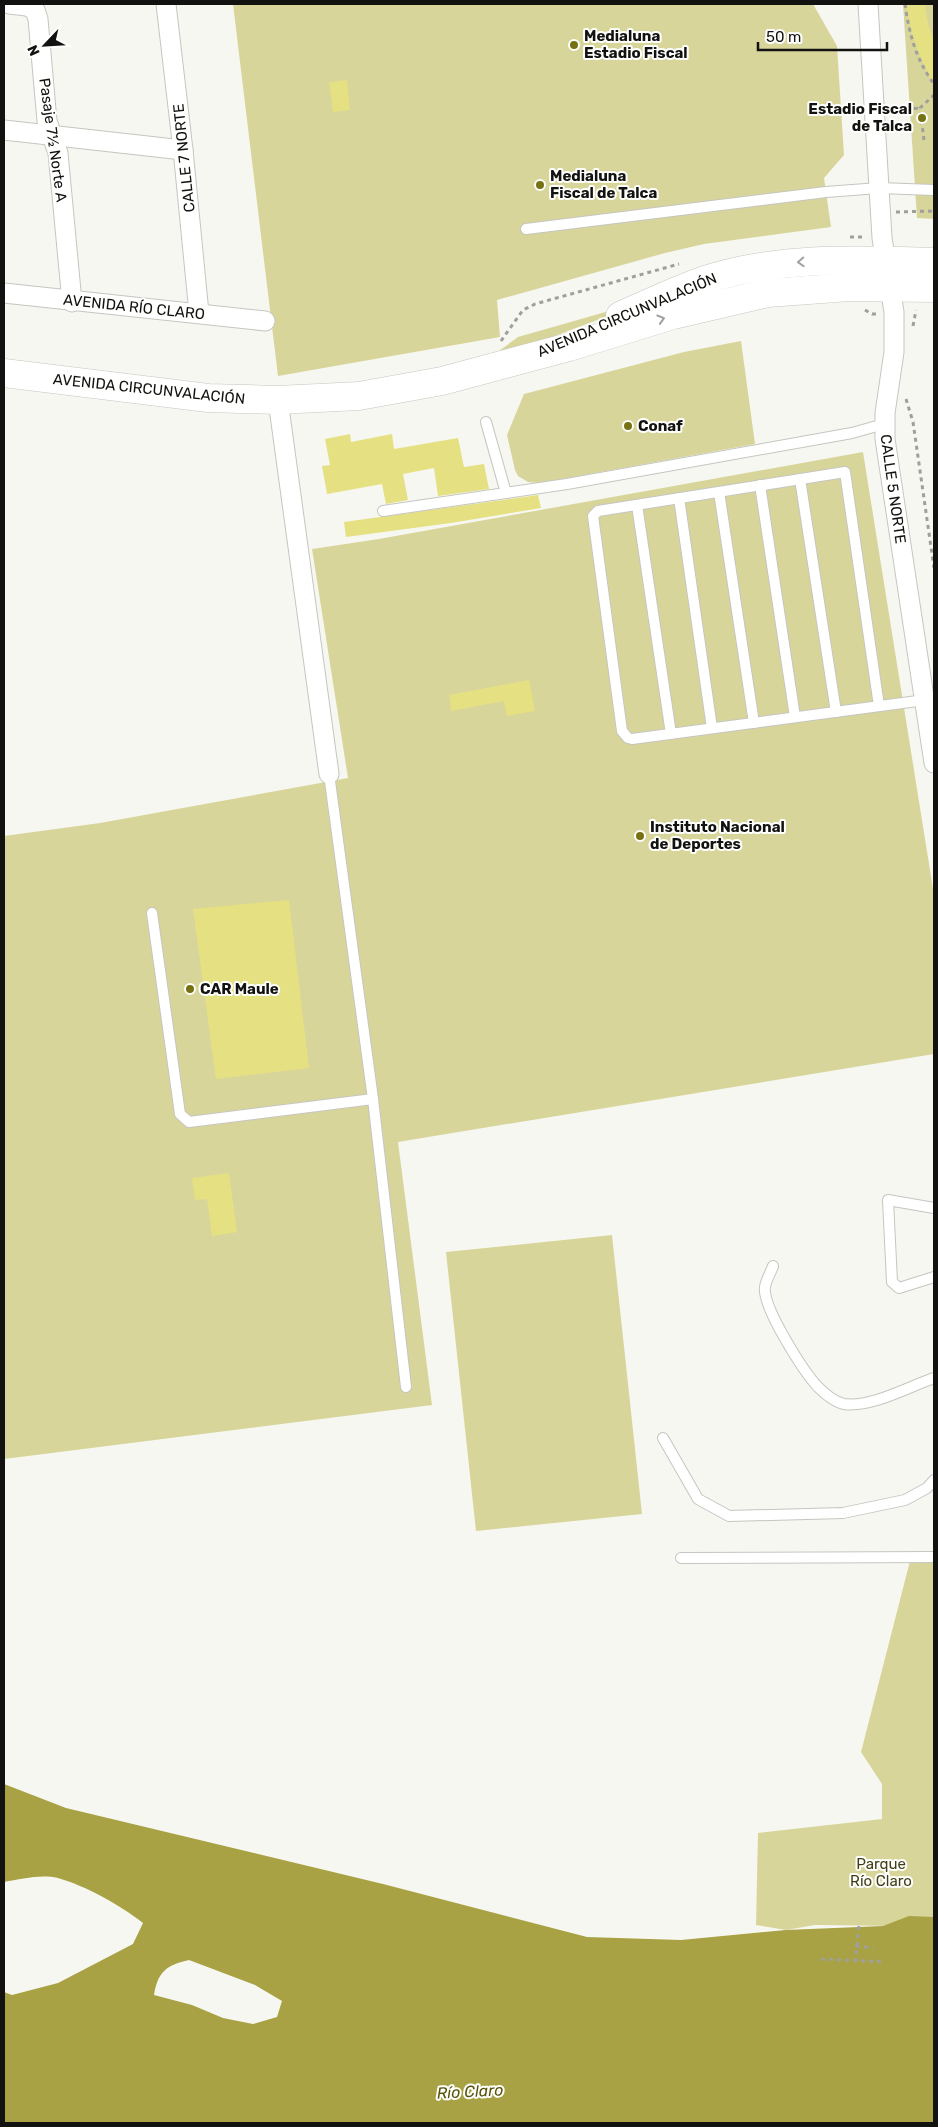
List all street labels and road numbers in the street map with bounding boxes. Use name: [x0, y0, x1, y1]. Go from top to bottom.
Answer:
street label: Pasaje 7½ Norte A: [35, 77, 71, 203]
street label: CALLE 7 NORTE: [169, 103, 199, 213]
street label: AVENIDA CIRCUNVALACIÓN: [535, 269, 719, 361]
street label: AVENIDA RÍO CLARO: [62, 291, 206, 323]
street label: AVENIDA CIRCUNVALACIÓN: [52, 370, 246, 408]
street label: CALLE 5 NORTE: [876, 433, 910, 545]

